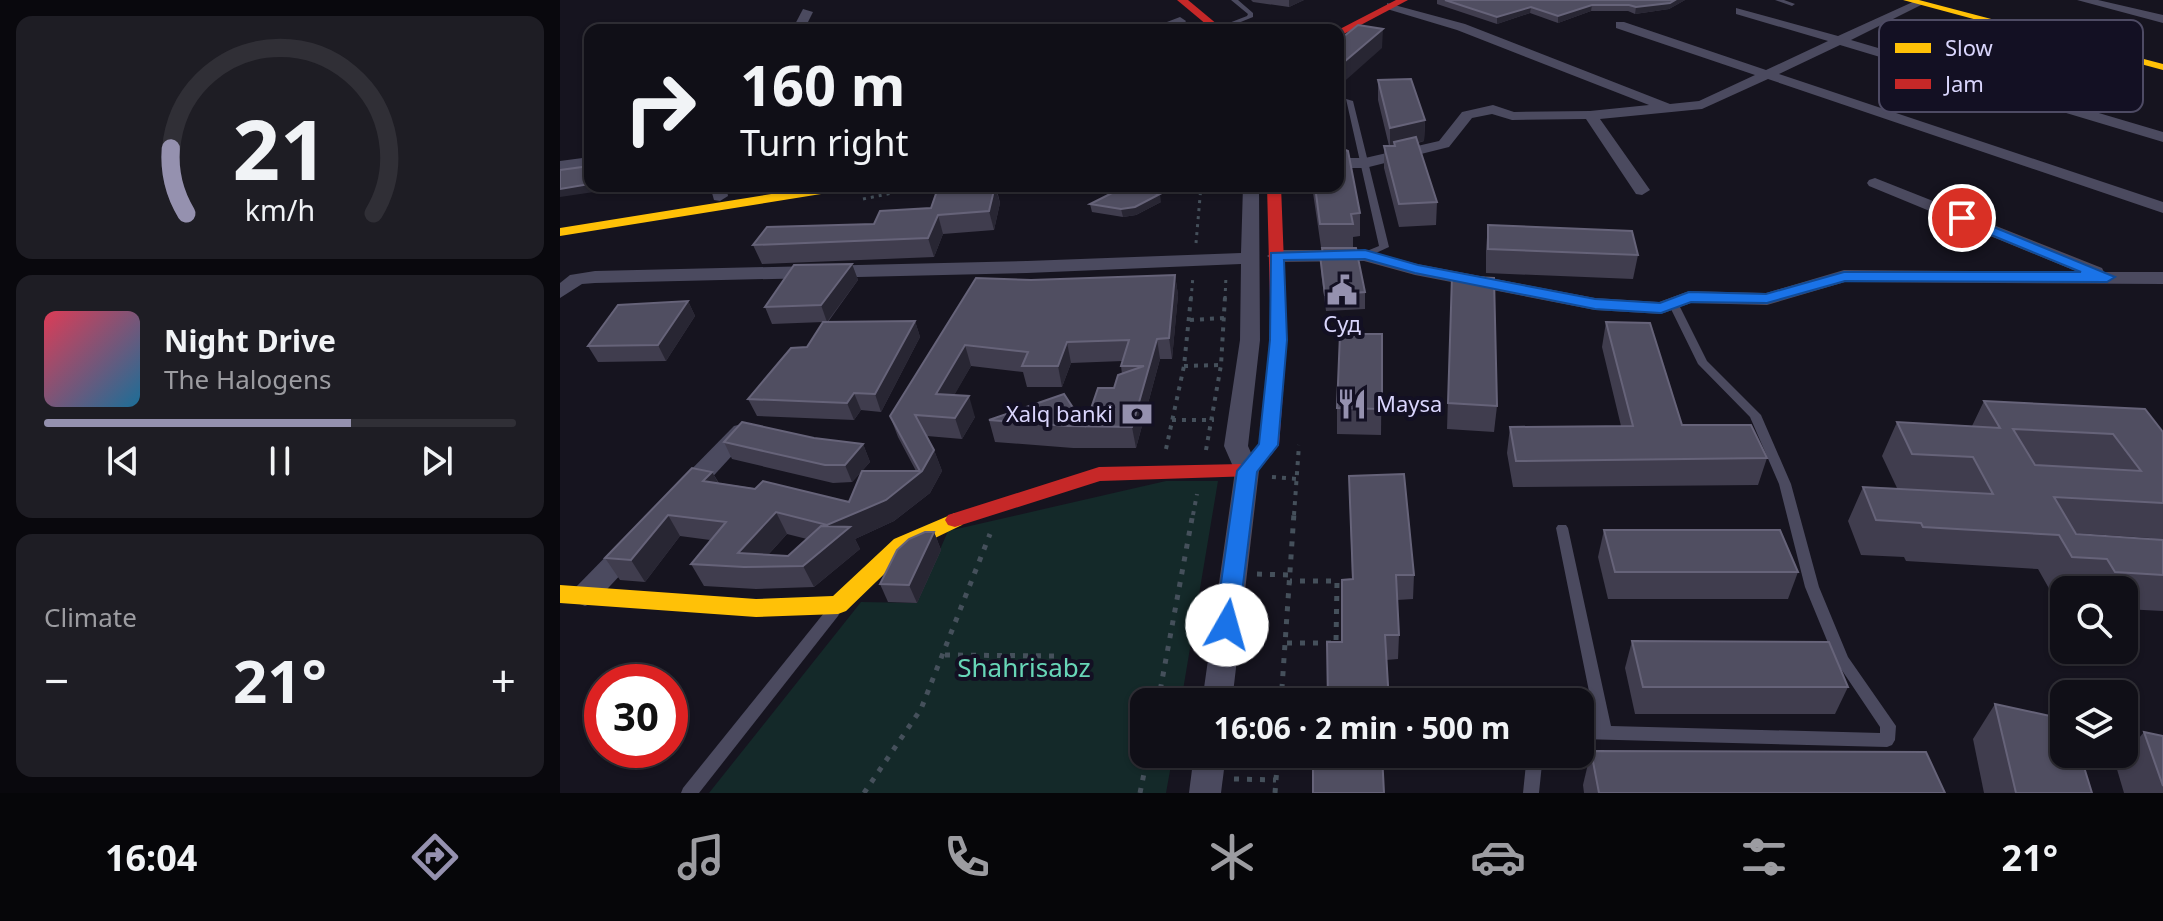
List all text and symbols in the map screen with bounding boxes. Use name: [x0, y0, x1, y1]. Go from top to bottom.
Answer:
legend: [1879, 20, 2143, 112]
text: Slow: [1945, 32, 1994, 62]
text: 160 m: [740, 46, 905, 122]
icon: right: [608, 56, 712, 160]
text: Jam: [1943, 68, 1984, 98]
text: 21: [232, 90, 328, 203]
text: Turn right: [740, 118, 908, 167]
pin: [1928, 184, 1996, 252]
text: km/h: [245, 190, 315, 229]
icon: arrive: [1940, 196, 1984, 240]
public building icon: Суд: [1325, 273, 1359, 307]
place label: Суд: [1323, 308, 1361, 338]
text: Night Drive: [164, 320, 336, 361]
text: The Halogens: [164, 361, 331, 397]
restaurant icon: Maysa: [1335, 387, 1369, 421]
place label: Maysa: [1376, 388, 1442, 418]
bank icon: Xalq banki: [1120, 397, 1154, 431]
place label: Xalq banki: [1006, 398, 1113, 428]
icon: previous: [101, 439, 145, 483]
icon: pause: [258, 439, 302, 483]
icon: next: [415, 439, 459, 483]
map controls: [2050, 576, 2138, 768]
button: search: [2050, 576, 2138, 664]
position arrow: [1185, 583, 1269, 667]
text: Climate: [44, 599, 137, 635]
text: 21°: [233, 639, 327, 721]
park label: Shahrisabz: [957, 649, 1091, 685]
text: −: [44, 650, 69, 710]
text: +: [491, 650, 516, 710]
speed limit sign: 30: [584, 664, 688, 768]
button: layers: [2050, 680, 2138, 768]
text: 16:06 · 2 min · 500 m: [1214, 707, 1510, 748]
icon: directions: [407, 829, 463, 885]
icon: music: [673, 829, 729, 885]
icon: phone: [939, 829, 995, 885]
icon: climate: [1204, 829, 1260, 885]
icon: car: [1470, 829, 1526, 885]
icon: filters: [1736, 829, 1792, 885]
text: 16:04: [105, 833, 197, 882]
text: 21°: [2002, 833, 2058, 882]

